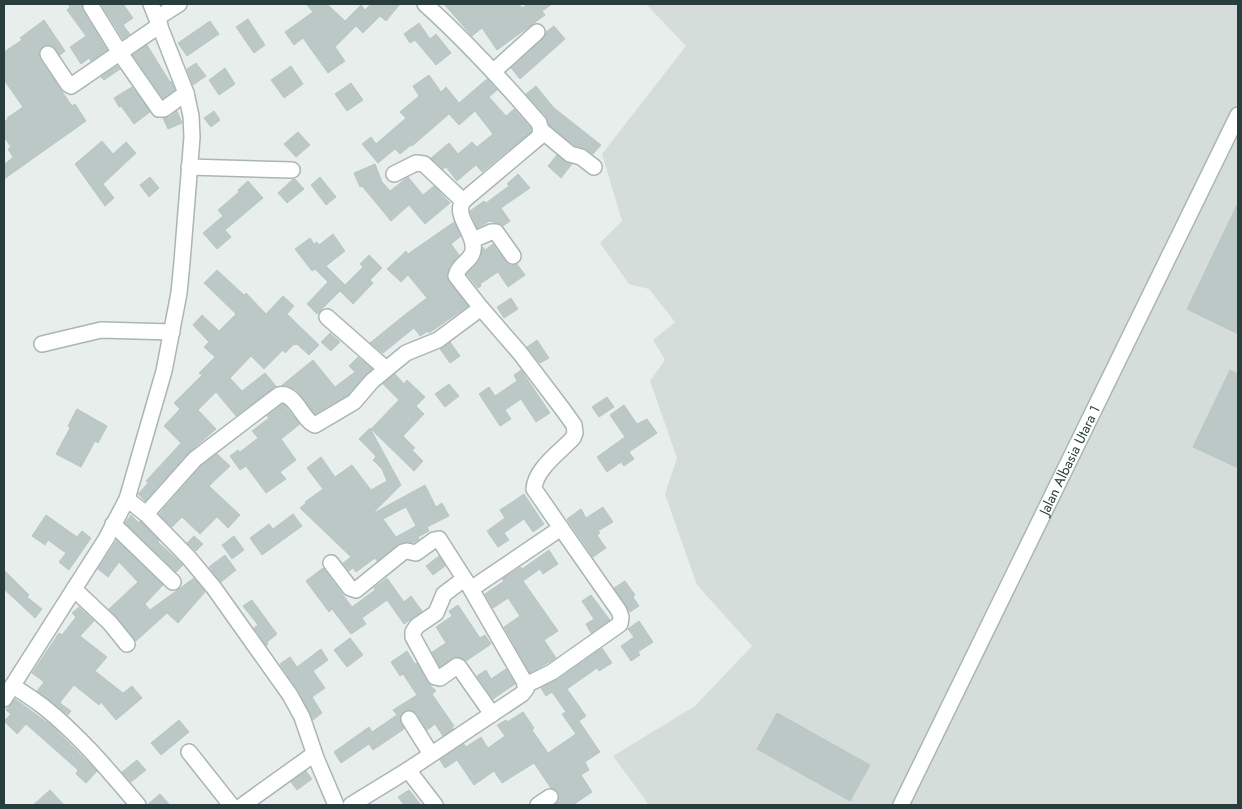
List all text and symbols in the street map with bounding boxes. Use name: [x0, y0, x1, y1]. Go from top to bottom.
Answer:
street label: Jalan Albasia Utara 1: [1033, 402, 1105, 520]

